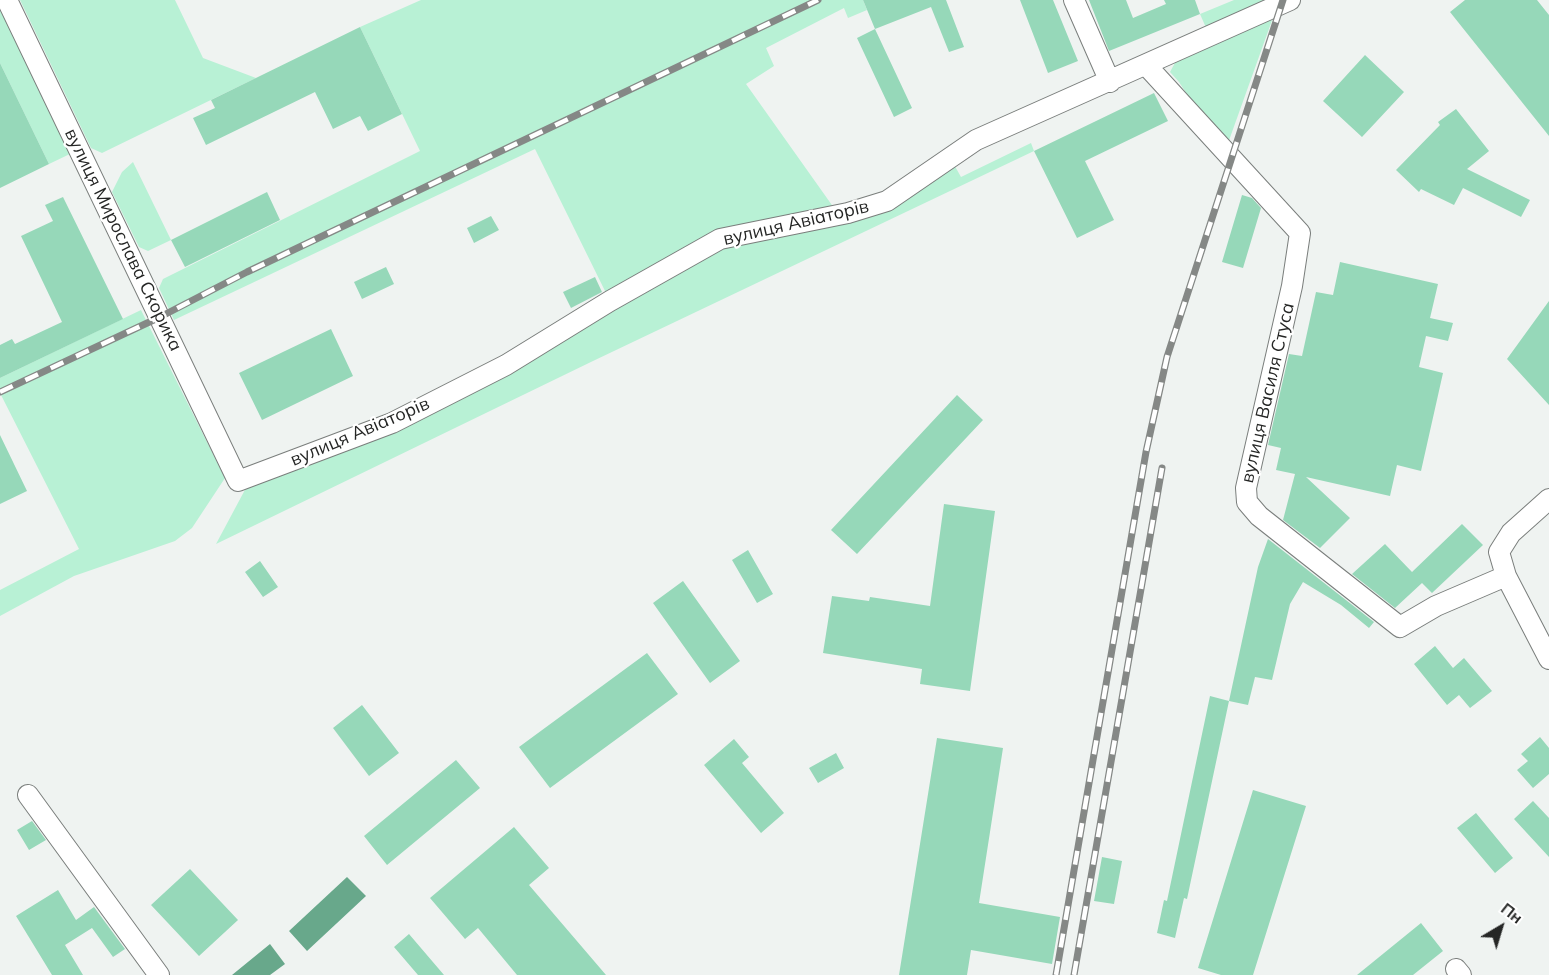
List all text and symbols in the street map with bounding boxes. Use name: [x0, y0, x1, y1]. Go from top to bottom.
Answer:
street label: вулиця Мирослава Скорика: [60, 125, 186, 355]
street label: вулиця Авіаторів: [721, 196, 871, 250]
street label: вулиця Василя Стуса: [1237, 301, 1299, 485]
street label: вулиця Авіаторів: [287, 393, 433, 471]
north arrow: [1471, 897, 1531, 957]
text: Пн: [1497, 898, 1527, 928]

